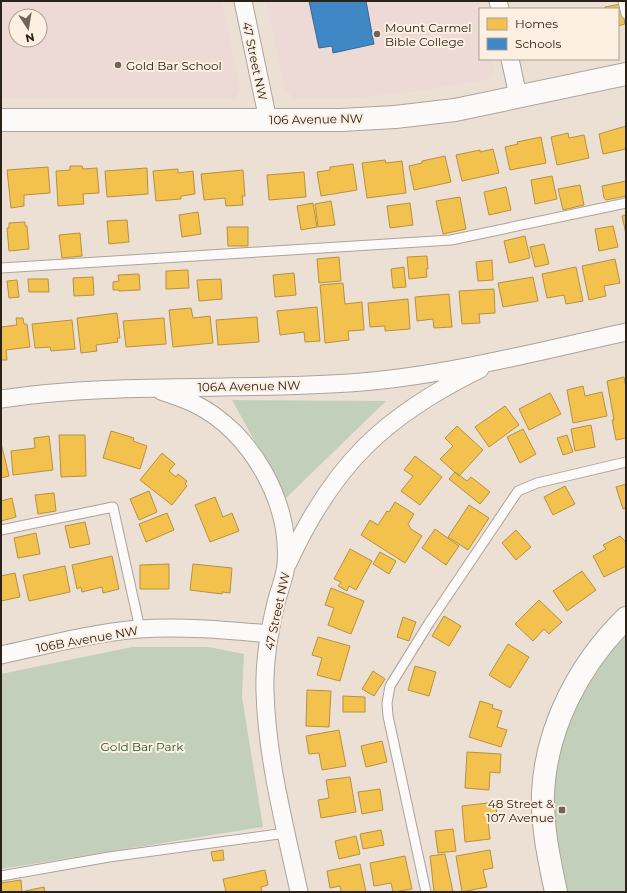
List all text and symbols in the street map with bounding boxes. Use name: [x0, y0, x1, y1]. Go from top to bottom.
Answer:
north arrow: [8, 8, 48, 48]
legend: [479, 8, 619, 60]
text: Homes: [515, 16, 558, 31]
street label: 47 Street NW: [239, 20, 271, 102]
place label: Mount Carmel Bible College: [385, 20, 472, 49]
marker: Mount Carmel Bible College: [372, 29, 382, 39]
text: N: [24, 30, 36, 46]
text: Schools: [515, 36, 561, 51]
place label: Gold Bar School: [126, 58, 222, 73]
marker: Gold Bar School: [113, 60, 123, 70]
street label: 106 Avenue NW: [269, 111, 363, 127]
street label: 106A Avenue NW: [197, 378, 301, 394]
street label: 47 Street NW: [261, 570, 293, 652]
street label: 106B Avenue NW: [35, 623, 139, 655]
park label: Gold Bar Park: [101, 739, 184, 754]
place label: 48 Street & 107 Avenue: [486, 796, 554, 825]
marker: 48 Street & 107 Avenue: [557, 805, 567, 815]

